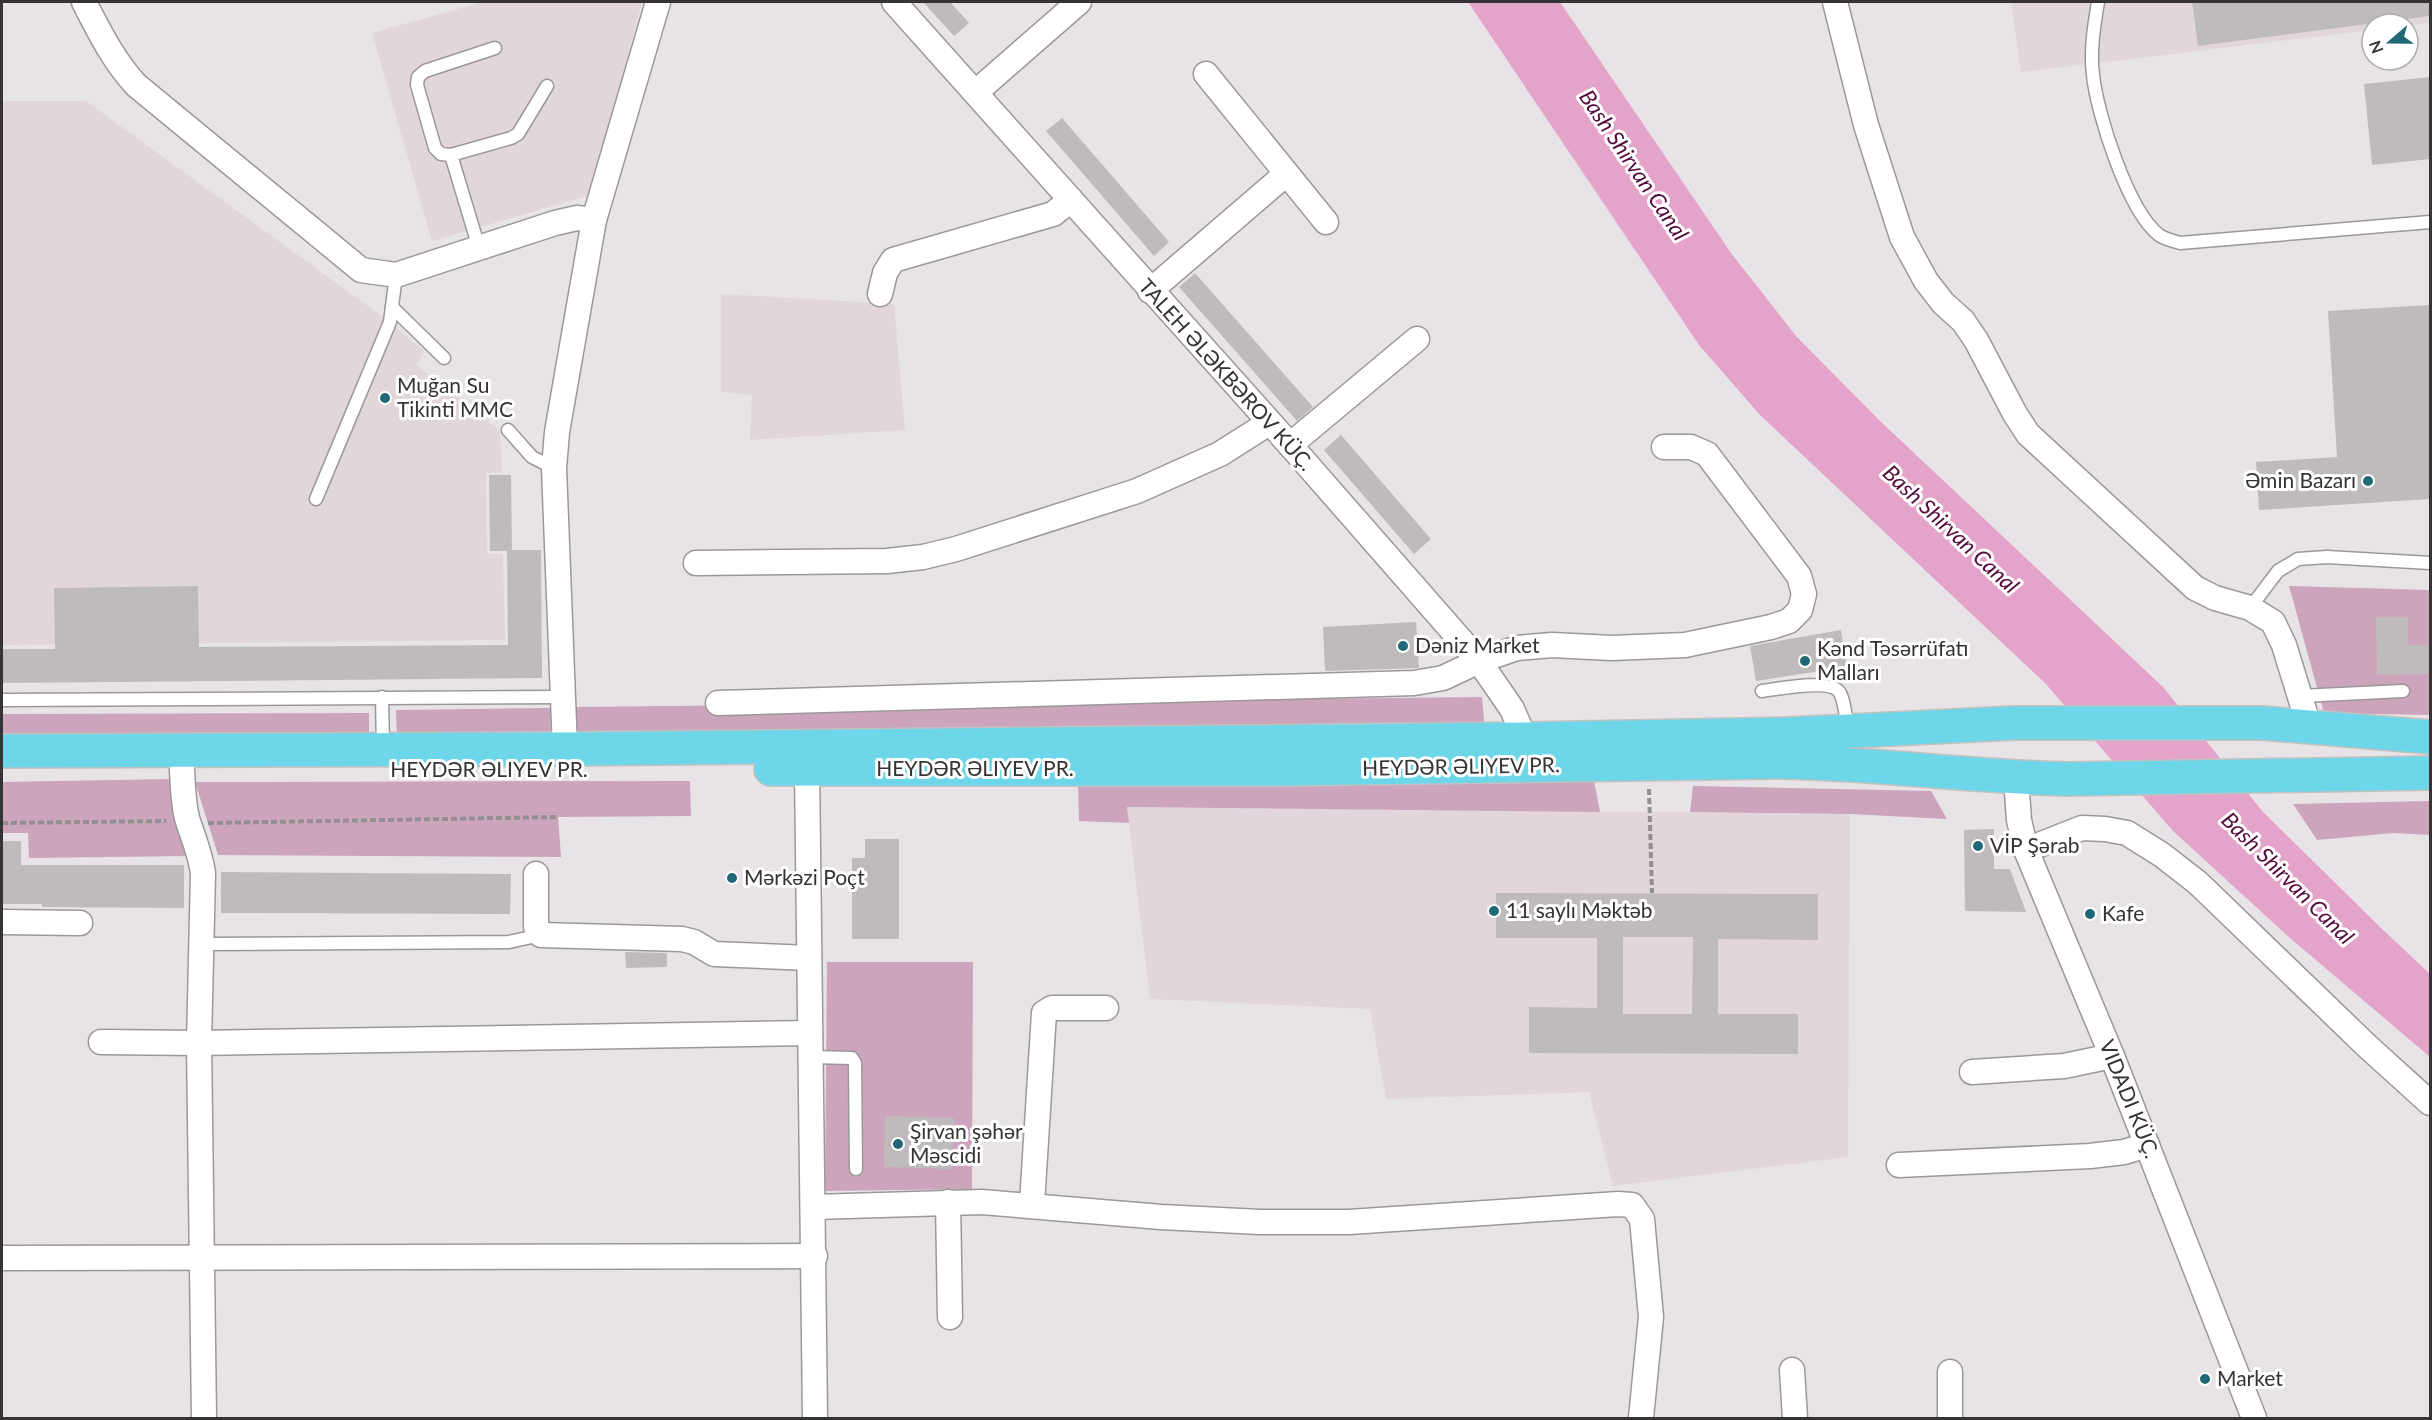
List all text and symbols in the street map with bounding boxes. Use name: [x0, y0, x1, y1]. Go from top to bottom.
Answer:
north arrow: [2360, 12, 2420, 72]
text: N: [2364, 38, 2386, 56]
water label: Bash Shirvan Canal: [1574, 84, 1695, 245]
street label: TALEH ƏLƏKBƏROV KÜÇ.: [1134, 273, 1320, 475]
place label: Muğan Su Tikinti MMC: [397, 372, 513, 421]
marker: Muğan Su Tikinti MMC: [378, 391, 392, 405]
water label: Bash Shirvan Canal: [1878, 459, 2025, 599]
place label: Əmin Bazarı: [2245, 467, 2356, 492]
marker: Əmin Bazarı: [2361, 474, 2375, 488]
place label: Dəniz Market: [1415, 632, 1540, 657]
place label: Kənd Təsərrüfatı Malları: [1817, 635, 1969, 684]
marker: Dəniz Market: [1396, 639, 1410, 653]
marker: Kənd Təsərrüfatı Malları: [1798, 654, 1812, 668]
street label: HEYDƏR ƏLIYEV PR.: [1362, 751, 1560, 780]
street label: HEYDƏR ƏLIYEV PR.: [876, 755, 1074, 780]
street label: HEYDƏR ƏLIYEV PR.: [390, 756, 588, 781]
water label: Bash Shirvan Canal: [2217, 806, 2360, 949]
place label: VİP Şərab: [1990, 832, 2080, 857]
marker: VİP Şərab: [1971, 839, 1985, 853]
place label: Mərkəzi Poçt: [744, 864, 865, 889]
marker: Mərkəzi Poçt: [725, 871, 739, 885]
place label: 11 saylı Məktəb: [1506, 897, 1653, 922]
place label: Kafe: [2102, 900, 2144, 925]
marker: 11 saylı Məktəb: [1487, 904, 1501, 918]
marker: Kafe: [2083, 907, 2097, 921]
street label: VIDADI KÜÇ.: [2095, 1036, 2165, 1161]
place label: Şirvan şəhər Məscidi: [910, 1118, 1023, 1167]
marker: Şirvan şəhər Məscidi: [891, 1137, 905, 1151]
place label: Market: [2217, 1365, 2283, 1390]
marker: Market: [2198, 1372, 2212, 1386]

